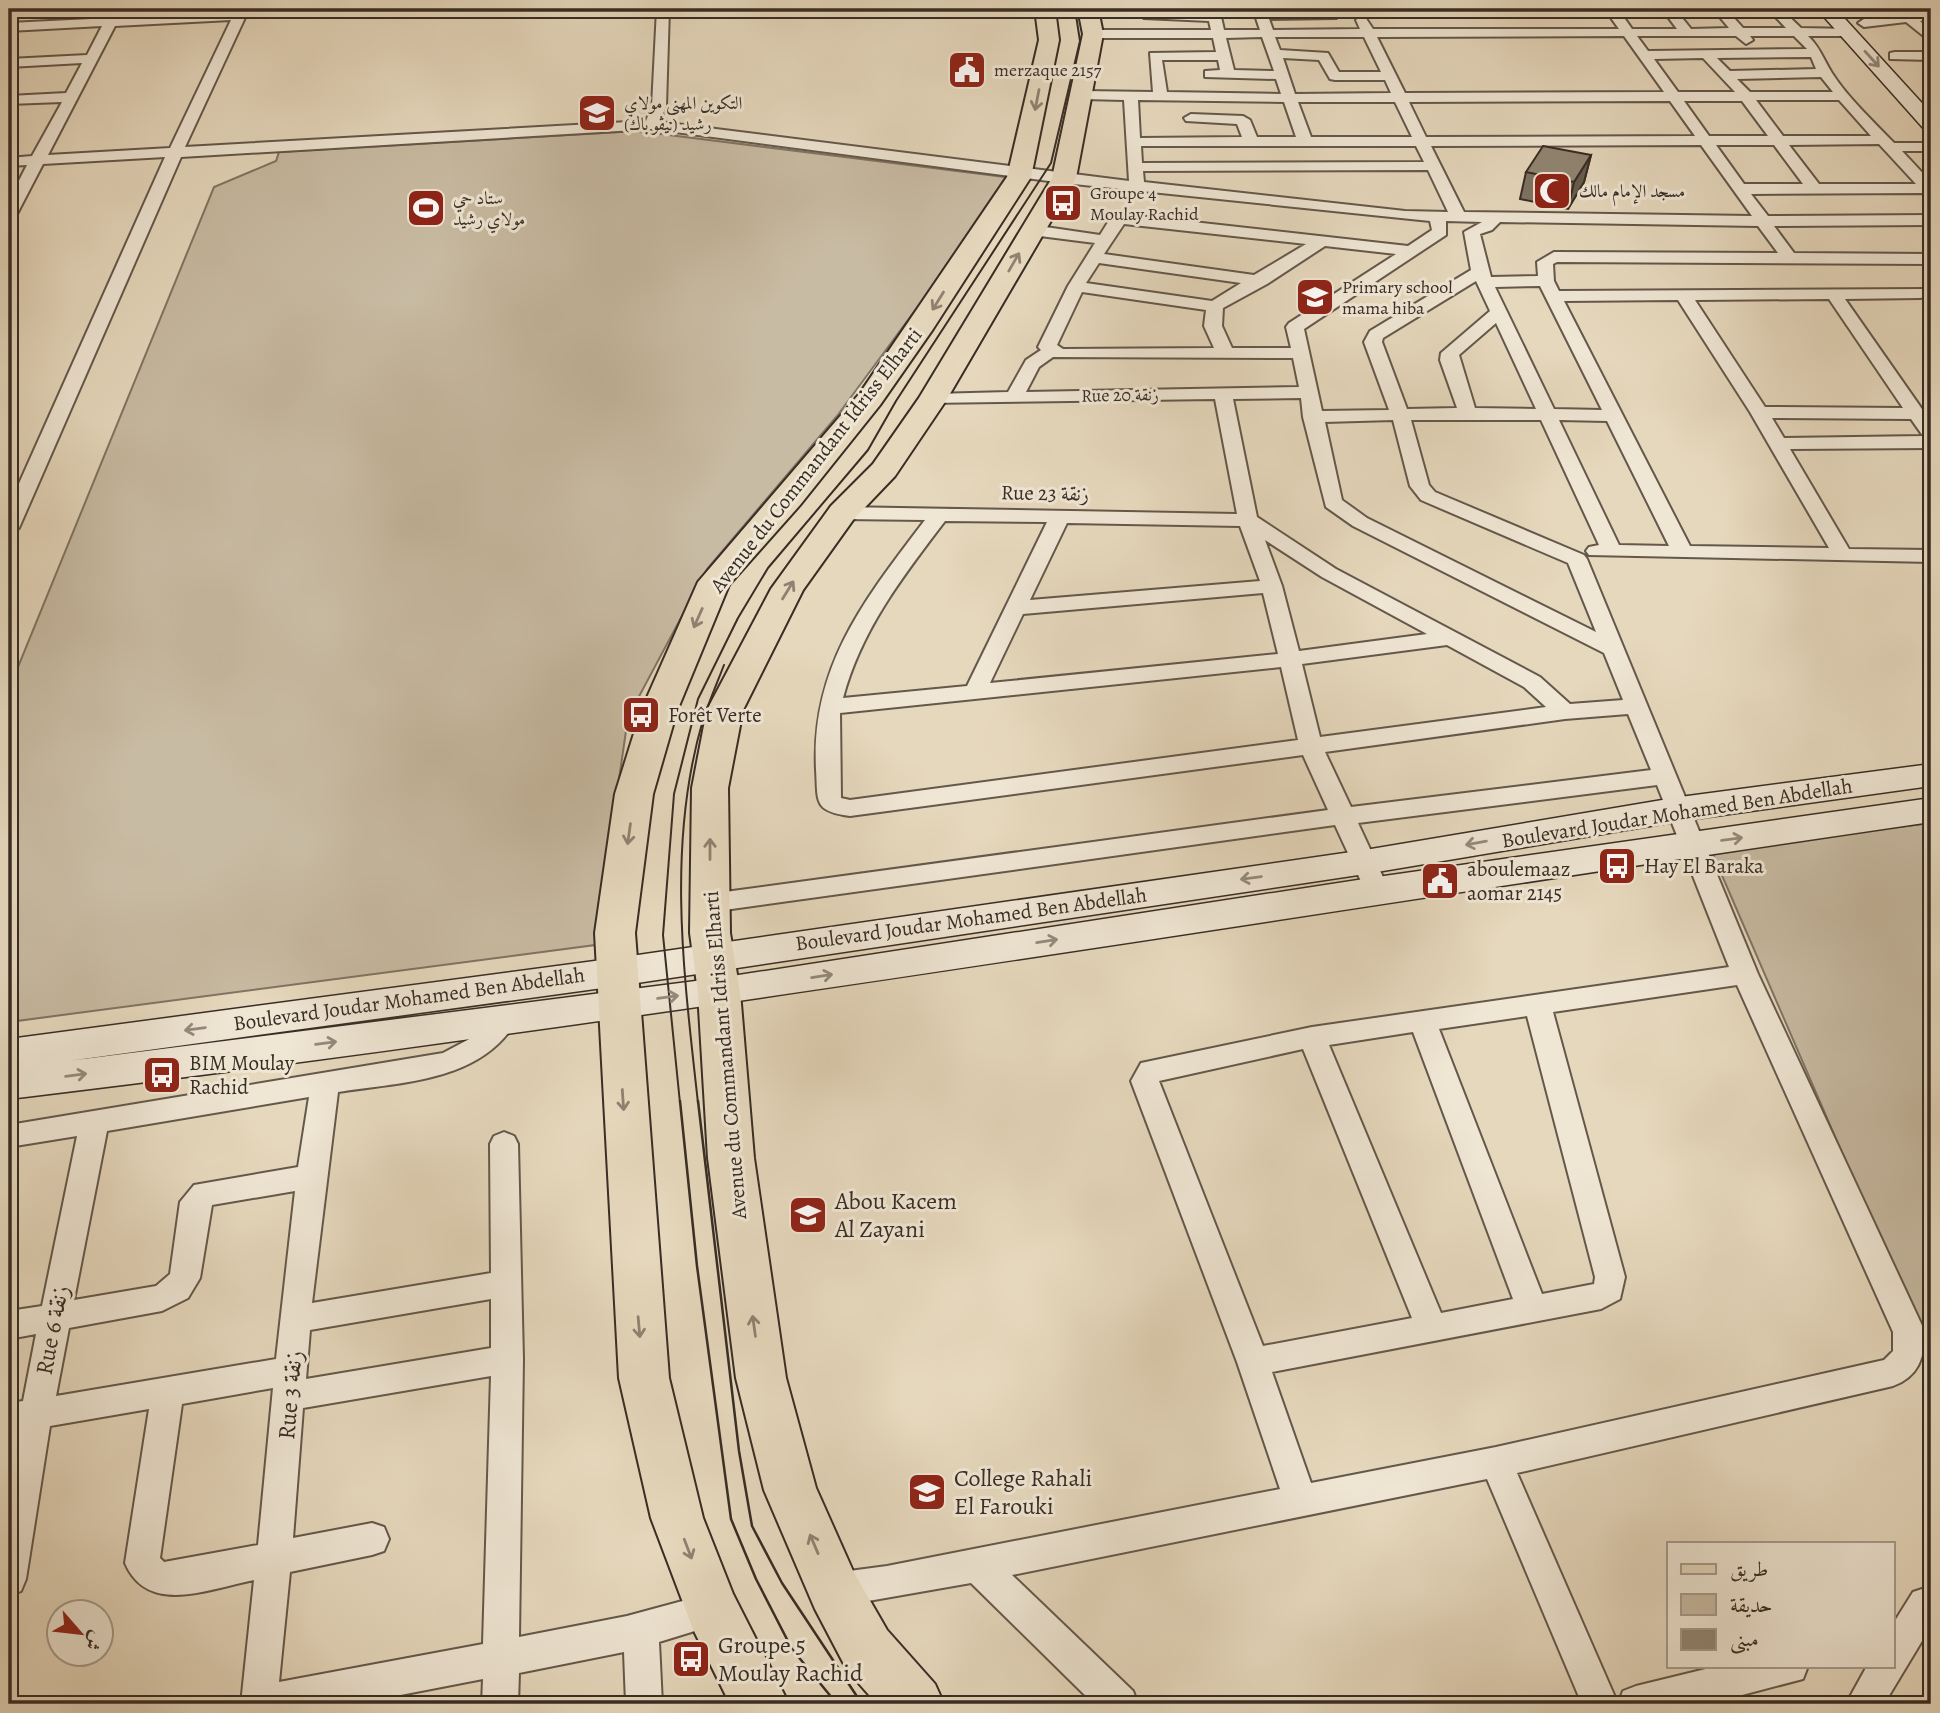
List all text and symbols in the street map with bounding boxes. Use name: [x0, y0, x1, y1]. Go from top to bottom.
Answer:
public building icon: merzaque 2157: [946, 49, 988, 91]
one-way arrow: [1864, 50, 1880, 68]
place label: merzaque 2157: [994, 58, 1102, 82]
one-way arrow: [1030, 88, 1043, 111]
place label: التكوين المهني مولاي رشيد (نيڤو باك): [624, 91, 743, 136]
school or university icon: التكوين المهني مولاي رشيد (نيڤو باك): [576, 92, 618, 134]
mosque icon: مسجد الإمام مالك: [1531, 170, 1573, 212]
place label: مسجد الإمام مالك: [1579, 179, 1685, 207]
place label: Groupe 4 Moulay Rachid: [1090, 181, 1199, 226]
bus stop icon: Groupe 4 Moulay Rachid: [1042, 182, 1084, 224]
place label: ستاد حي مولاي رشيد: [453, 186, 525, 234]
sports icon: ستاد حي مولاي رشيد: [405, 187, 447, 229]
one-way arrow: [1007, 253, 1021, 273]
place label: Primary school mama hiba: [1342, 275, 1453, 320]
school or university icon: Primary school mama hiba: [1294, 276, 1336, 318]
one-way arrow: [930, 291, 945, 310]
street label: Avenue du Commandant Idriss Elharti: [703, 322, 928, 599]
street label: Rue 20 زنقة: [1081, 382, 1159, 408]
street label: Rue 23 زنقة: [1001, 478, 1089, 508]
one-way arrow: [781, 580, 795, 600]
one-way arrow: [691, 607, 704, 628]
bus stop icon: Forêt Verte: [620, 694, 662, 736]
place label: Forêt Verte: [668, 701, 762, 729]
street label: Boulevard Joudar Mohamed Ben Abdellah: [1500, 771, 1854, 855]
one-way arrow: [622, 822, 635, 844]
one-way arrow: [1721, 832, 1743, 845]
one-way arrow: [1465, 837, 1488, 850]
one-way arrow: [703, 838, 717, 861]
bus stop icon: Hay El Baraka: [1596, 845, 1638, 887]
place label: Hay El Baraka: [1644, 852, 1764, 880]
place label: aboulemaaz aomar 2145: [1467, 855, 1571, 907]
public building icon: aboulemaaz aomar 2145: [1419, 860, 1461, 902]
one-way arrow: [1240, 872, 1263, 885]
street label: Boulevard Joudar Mohamed Ben Abdellah: [793, 880, 1149, 958]
street label: Avenue du Commandant Idriss Elharti: [697, 890, 753, 1221]
one-way arrow: [1035, 934, 1058, 947]
street label: Boulevard Joudar Mohamed Ben Abdellah: [231, 960, 587, 1038]
one-way arrow: [810, 969, 833, 982]
one-way arrow: [656, 990, 678, 1003]
one-way arrow: [184, 1022, 207, 1035]
one-way arrow: [314, 1036, 337, 1049]
place label: BIM Moulay Rachid: [189, 1049, 295, 1101]
bus stop icon: BIM Moulay Rachid: [141, 1054, 183, 1096]
one-way arrow: [65, 1069, 87, 1082]
one-way arrow: [617, 1089, 630, 1111]
place label: Abou Kacem Al Zayani: [834, 1185, 957, 1245]
school or university icon: Abou Kacem Al Zayani: [787, 1194, 829, 1236]
street label: Rue 6 زنقة: [28, 1282, 76, 1378]
one-way arrow: [748, 1315, 761, 1338]
one-way arrow: [633, 1316, 646, 1338]
street label: Rue 3 زنقة: [270, 1349, 310, 1441]
place label: College Rahali El Farouki: [954, 1462, 1092, 1522]
school or university icon: College Rahali El Farouki: [906, 1471, 948, 1513]
one-way arrow: [807, 1534, 820, 1556]
one-way arrow: [683, 1537, 696, 1559]
legend: [1667, 1542, 1895, 1668]
text: طريق: [1730, 1555, 1768, 1583]
text: حديقة: [1730, 1591, 1773, 1619]
north arrow: [46, 1598, 116, 1668]
text: مبنى: [1730, 1625, 1759, 1654]
text: ش: [78, 1626, 110, 1655]
place label: Groupe 5 Moulay Rachid: [718, 1629, 863, 1689]
bus stop icon: Groupe 5 Moulay Rachid: [670, 1638, 712, 1680]

